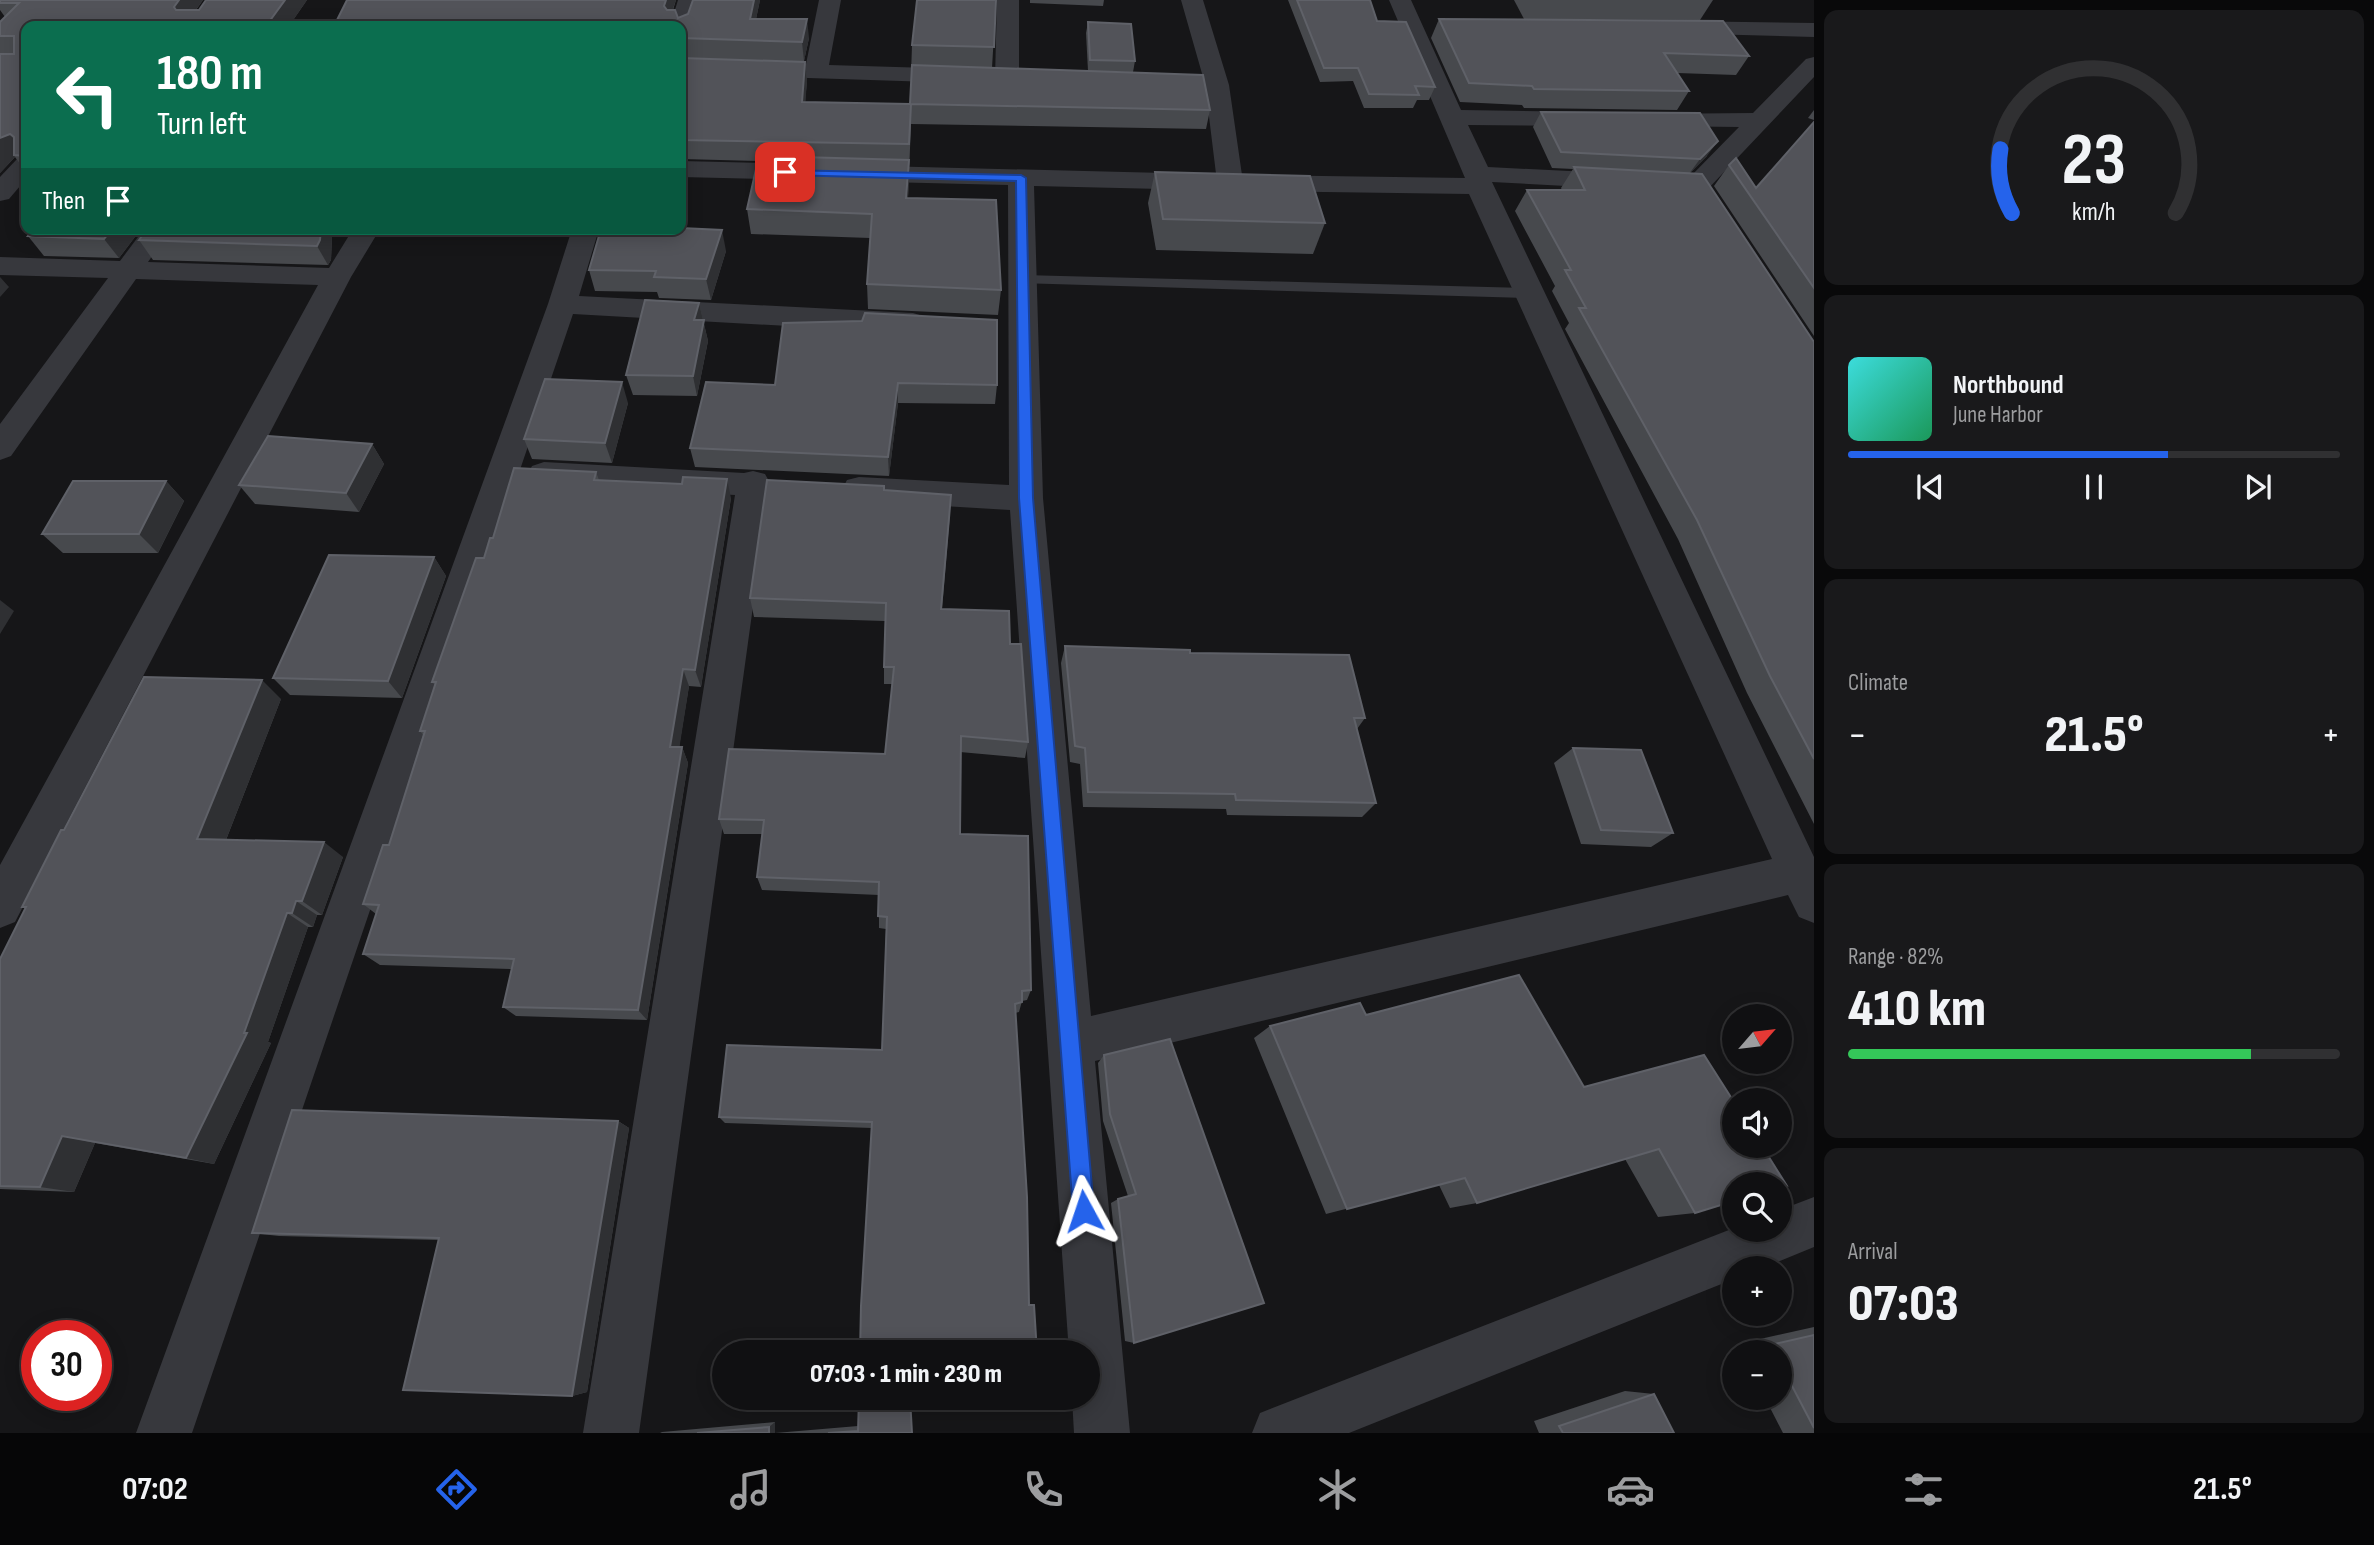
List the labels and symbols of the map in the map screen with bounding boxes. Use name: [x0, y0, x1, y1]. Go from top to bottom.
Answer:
pin: [755, 142, 815, 202]
north arrow: [1722, 1004, 1792, 1074]
position arrow: [1047, 1174, 1121, 1248]
speed limit sign: 30: [21, 1320, 112, 1411]

